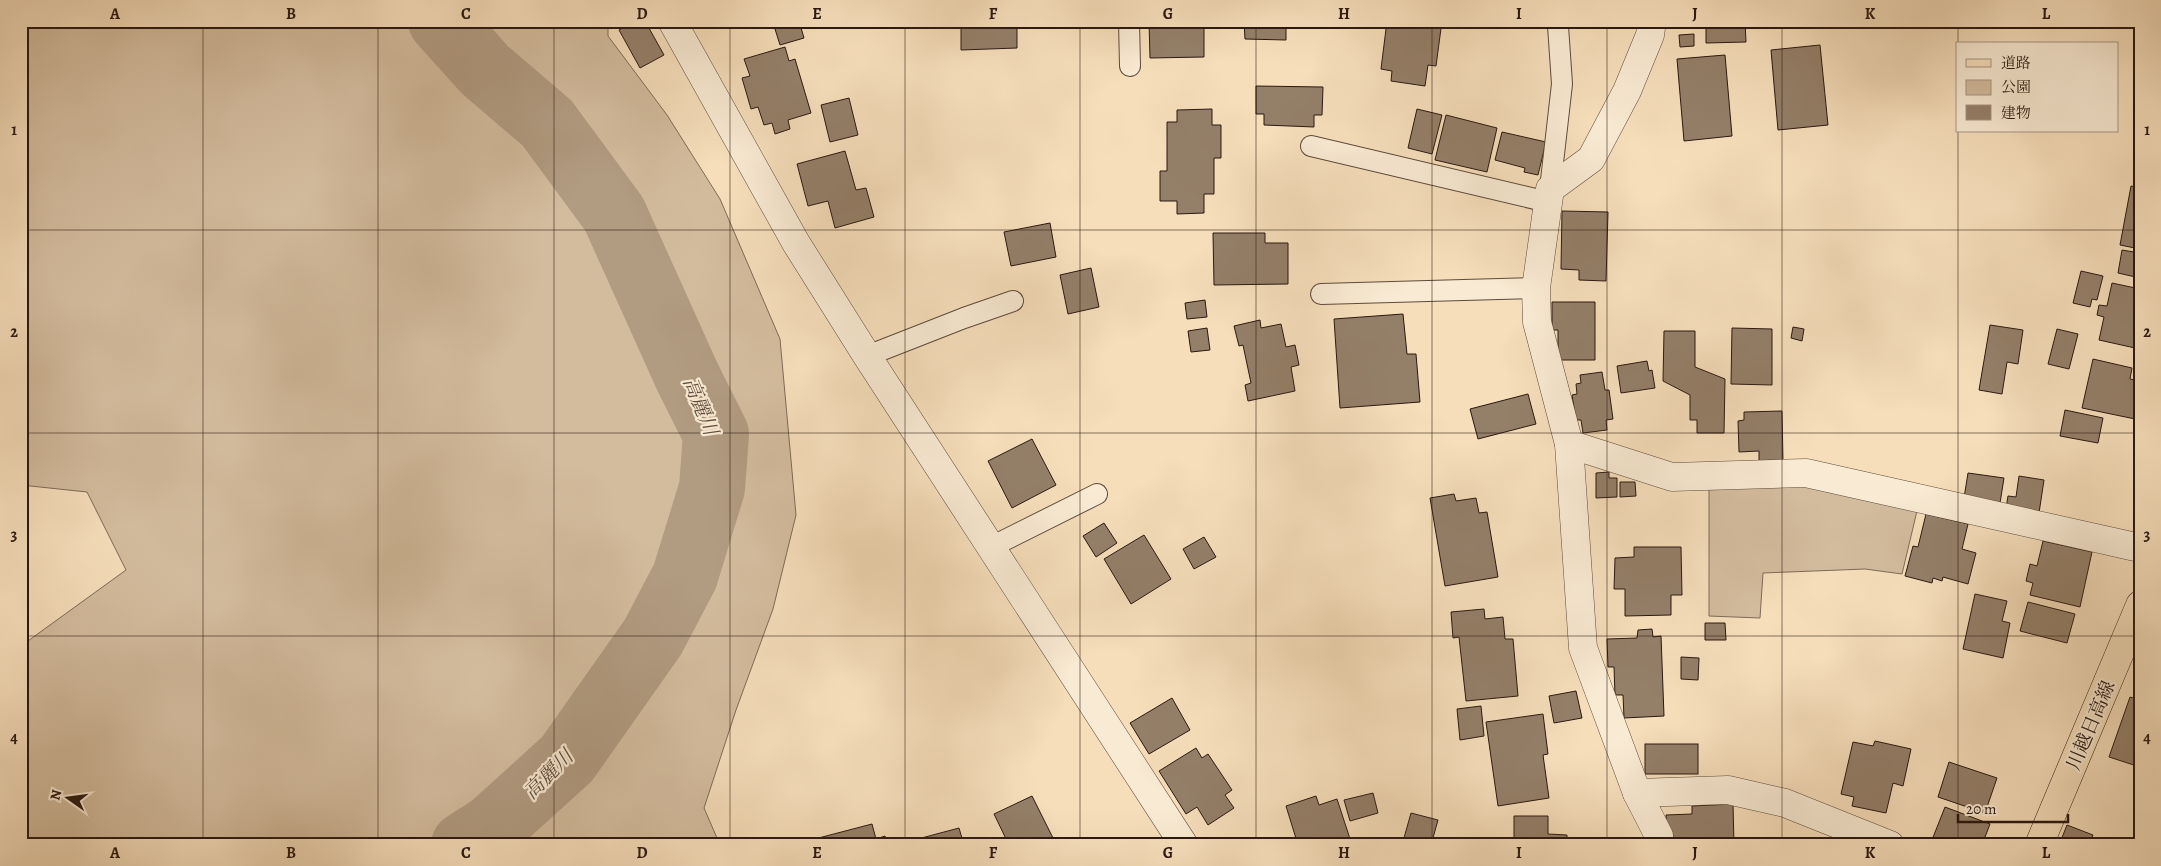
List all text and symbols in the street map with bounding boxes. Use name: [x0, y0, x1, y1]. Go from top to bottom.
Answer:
text: A: [109, 3, 121, 25]
text: B: [286, 3, 296, 25]
text: C: [461, 3, 471, 25]
text: D: [636, 3, 648, 25]
text: E: [812, 3, 822, 25]
text: F: [989, 3, 998, 25]
text: G: [1163, 3, 1173, 25]
text: H: [1338, 3, 1350, 25]
text: I: [1516, 3, 1522, 25]
text: J: [1692, 3, 1698, 25]
text: K: [1865, 3, 1876, 25]
text: L: [2042, 3, 2051, 25]
legend: [1956, 42, 2118, 132]
text: 道路: [2001, 53, 2031, 73]
text: 公園: [2001, 77, 2031, 97]
text: 建物: [2001, 103, 2031, 123]
text: 1: [11, 119, 17, 141]
text: 1: [2144, 119, 2150, 141]
text: 2: [10, 321, 18, 343]
text: 2: [2143, 321, 2151, 343]
water label: 高麗川: [677, 373, 725, 441]
text: 3: [11, 524, 18, 546]
text: 3: [2144, 524, 2151, 546]
street label: 川越日高線: [2060, 677, 2121, 774]
text: 4: [10, 727, 18, 749]
text: 4: [2143, 727, 2151, 749]
water label: 高麗川: [518, 742, 581, 805]
north arrow: [42, 774, 92, 824]
text: N: [45, 788, 66, 802]
scale bar: [1958, 791, 2068, 823]
text: 20 m: [1966, 799, 1997, 819]
text: A: [109, 842, 121, 864]
text: B: [286, 842, 296, 864]
text: C: [461, 842, 471, 864]
text: D: [636, 842, 648, 864]
text: E: [812, 842, 822, 864]
text: F: [989, 842, 998, 864]
text: G: [1163, 842, 1173, 864]
text: H: [1338, 842, 1350, 864]
text: I: [1516, 842, 1522, 864]
text: J: [1692, 842, 1698, 864]
text: K: [1865, 842, 1876, 864]
text: L: [2042, 842, 2051, 864]

